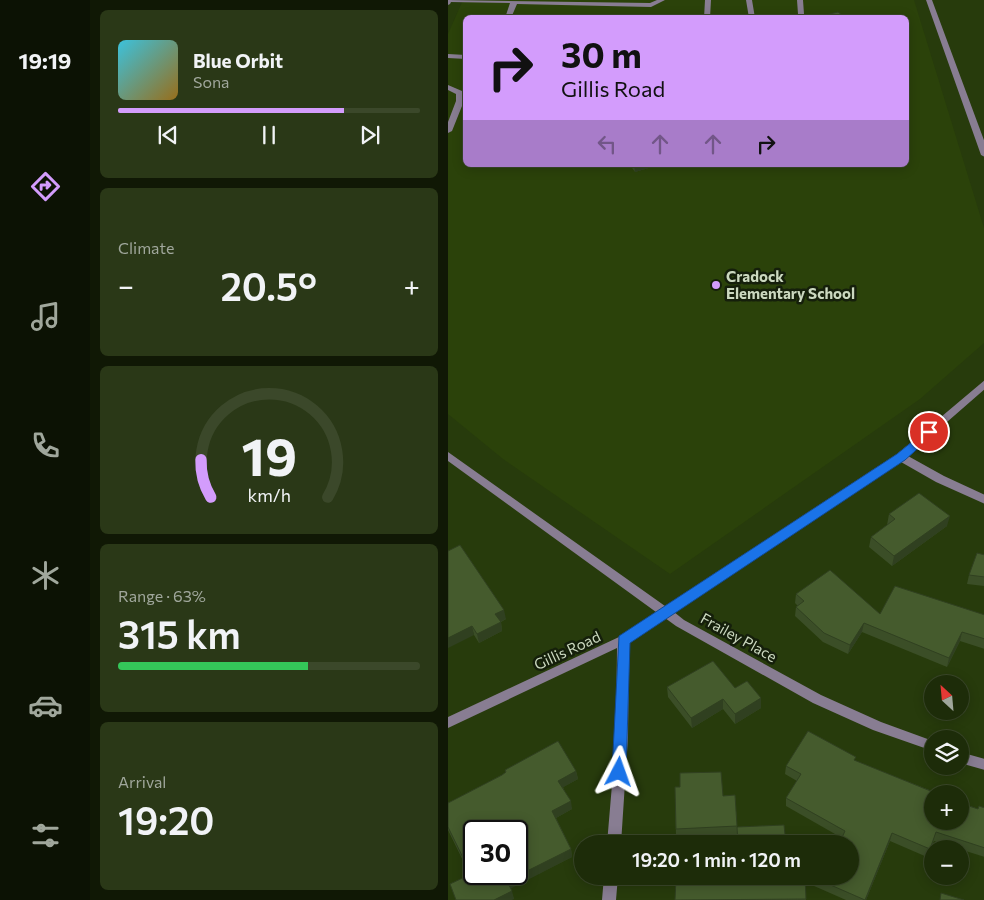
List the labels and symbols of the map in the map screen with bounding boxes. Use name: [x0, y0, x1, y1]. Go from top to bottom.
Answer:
place label: Cradock Elementary School: [726, 267, 855, 302]
marker: Cradock Elementary School: [710, 279, 722, 291]
pin: [908, 411, 950, 453]
street label: Frailey Place: [698, 609, 780, 665]
street label: Gillis Road: [531, 627, 603, 673]
north arrow: [924, 675, 969, 720]
position arrow: [592, 745, 644, 797]
speed limit sign: 30: [463, 820, 528, 885]

